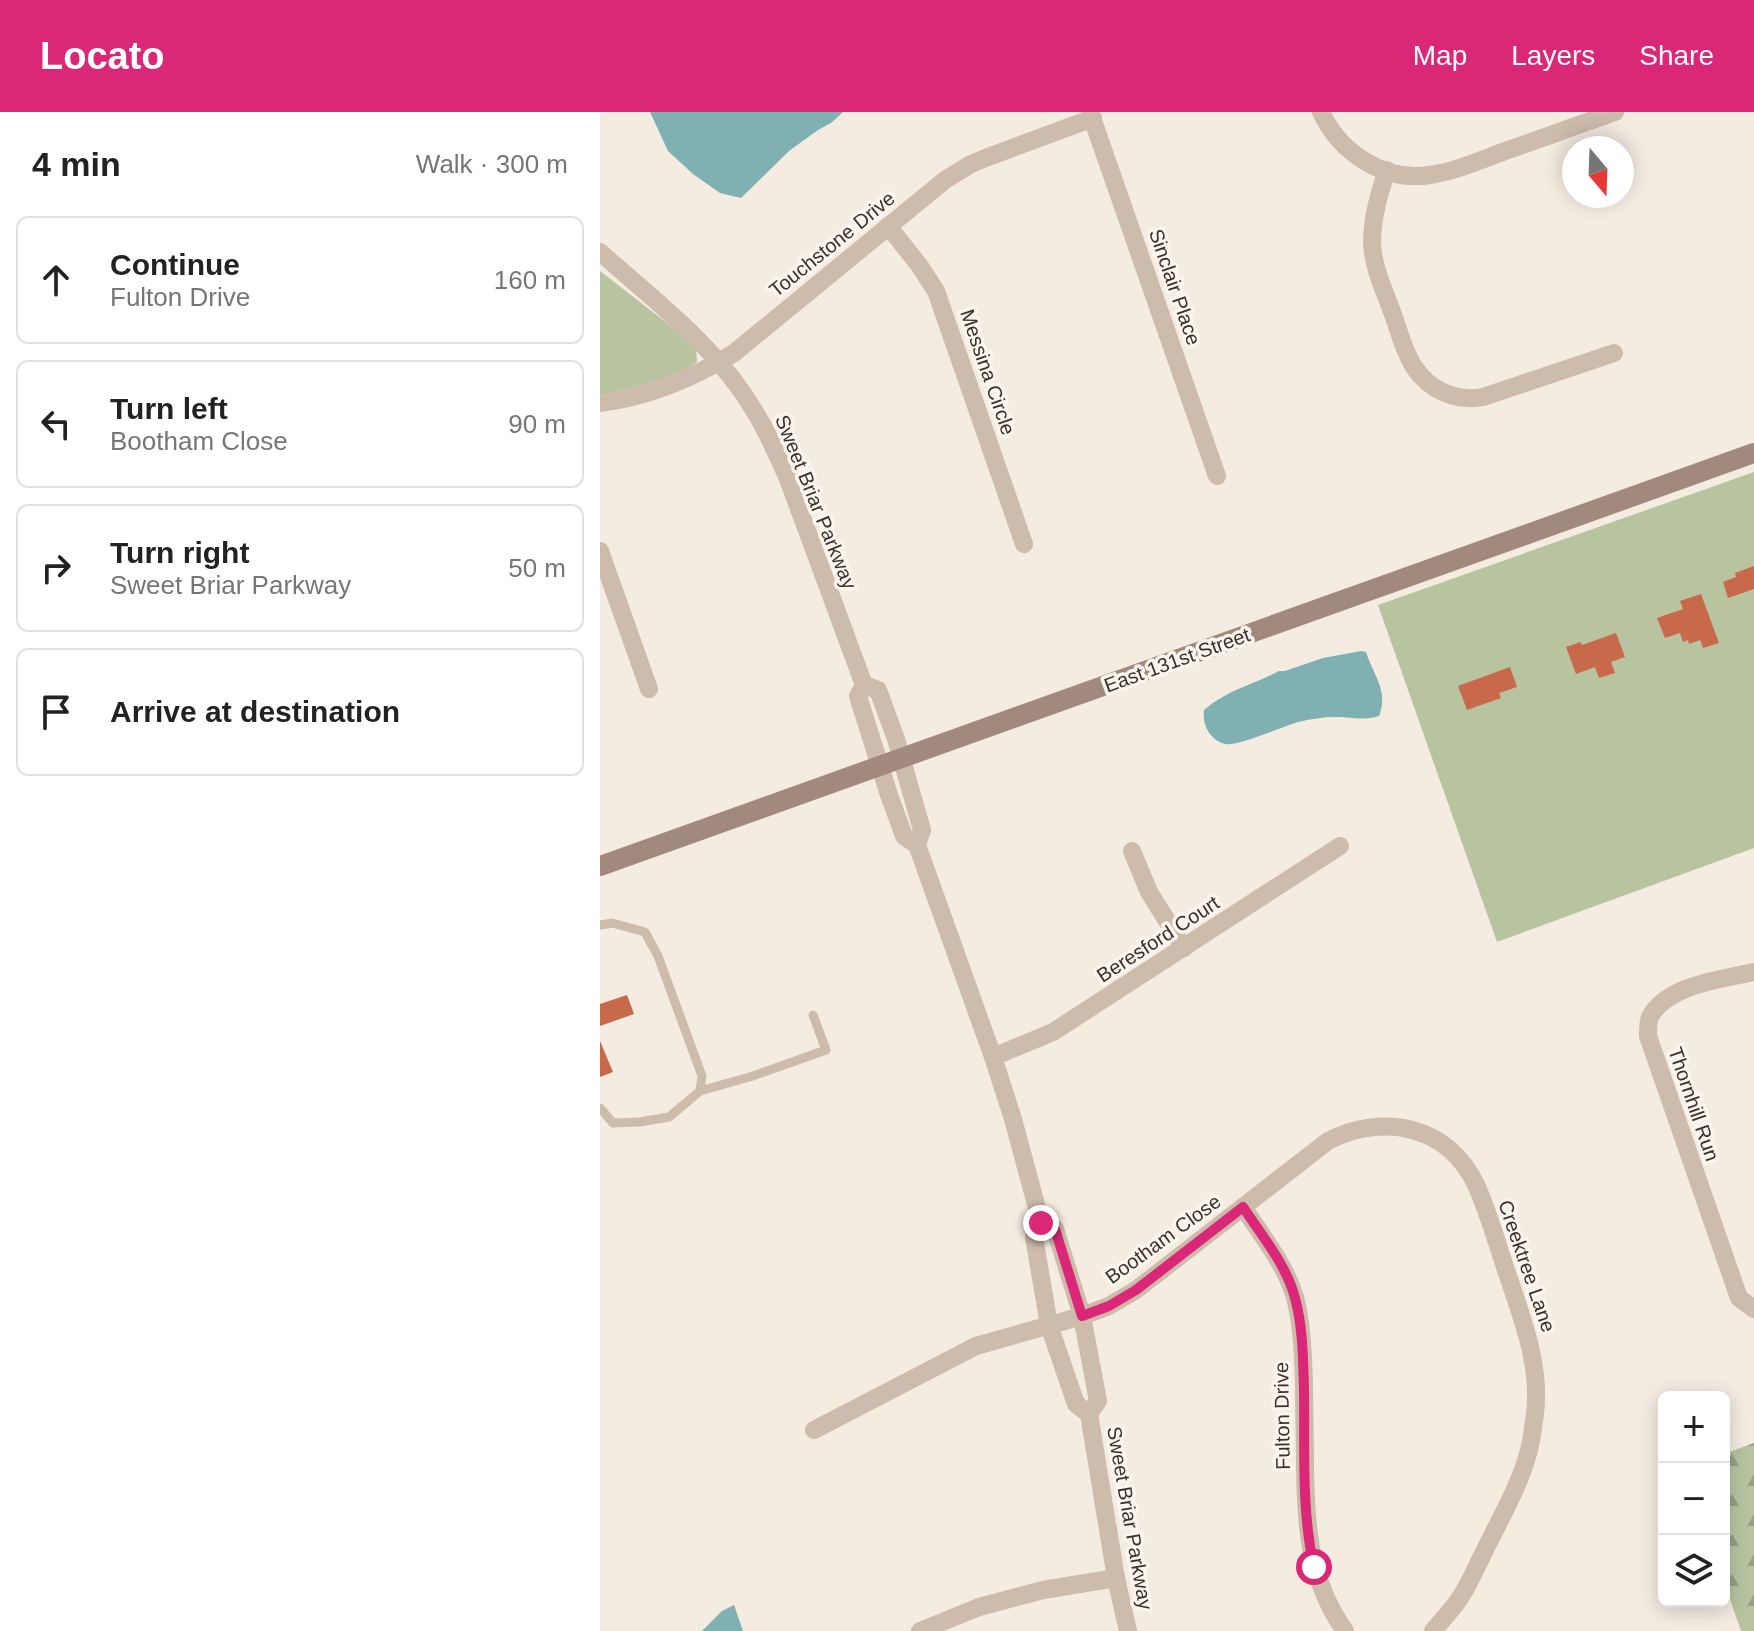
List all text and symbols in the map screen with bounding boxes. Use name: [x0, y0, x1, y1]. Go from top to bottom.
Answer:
text: Locato: [40, 35, 165, 77]
text: Map: [1413, 40, 1467, 71]
text: Layers: [1511, 40, 1595, 71]
text: Share: [1639, 40, 1714, 71]
north arrow: [1562, 136, 1634, 208]
text: 4 min: [32, 145, 121, 183]
text: Walk · 300 m: [416, 149, 568, 179]
street label: Touchstone Drive: [765, 187, 899, 301]
street label: Sinclair Place: [1145, 226, 1205, 348]
text: Continue: [110, 248, 240, 281]
icon: ahead: [34, 258, 78, 302]
text: 160 m: [494, 265, 566, 295]
text: Fulton Drive: [110, 282, 250, 312]
street label: Messina Circle: [956, 306, 1020, 438]
text: Turn left: [110, 392, 228, 425]
icon: left: [34, 402, 78, 446]
text: 90 m: [508, 409, 566, 439]
street label: Sweet Briar Parkway: [771, 412, 861, 592]
text: Bootham Close: [110, 426, 288, 456]
text: Turn right: [110, 536, 249, 569]
icon: right: [34, 546, 78, 590]
text: 50 m: [508, 553, 566, 583]
text: Sweet Briar Parkway: [110, 570, 351, 600]
street label: East 131st Street: [1101, 623, 1253, 697]
icon: arrive: [34, 690, 78, 734]
text: Arrive at destination: [110, 695, 400, 728]
street label: Beresford Court: [1093, 891, 1224, 987]
street label: Thornhill Run: [1664, 1044, 1724, 1164]
street label: Bootham Close: [1101, 1190, 1225, 1288]
street label: Creektree Lane: [1494, 1197, 1560, 1335]
route end: [1023, 1205, 1059, 1241]
street label: Fulton Drive: [1270, 1362, 1294, 1470]
map controls: [1658, 1391, 1730, 1607]
button: +: [1658, 1391, 1730, 1463]
street label: Sweet Briar Parkway: [1103, 1425, 1157, 1611]
button: −: [1658, 1463, 1730, 1535]
button: layers: [1658, 1535, 1730, 1607]
route start: [1296, 1549, 1332, 1585]

